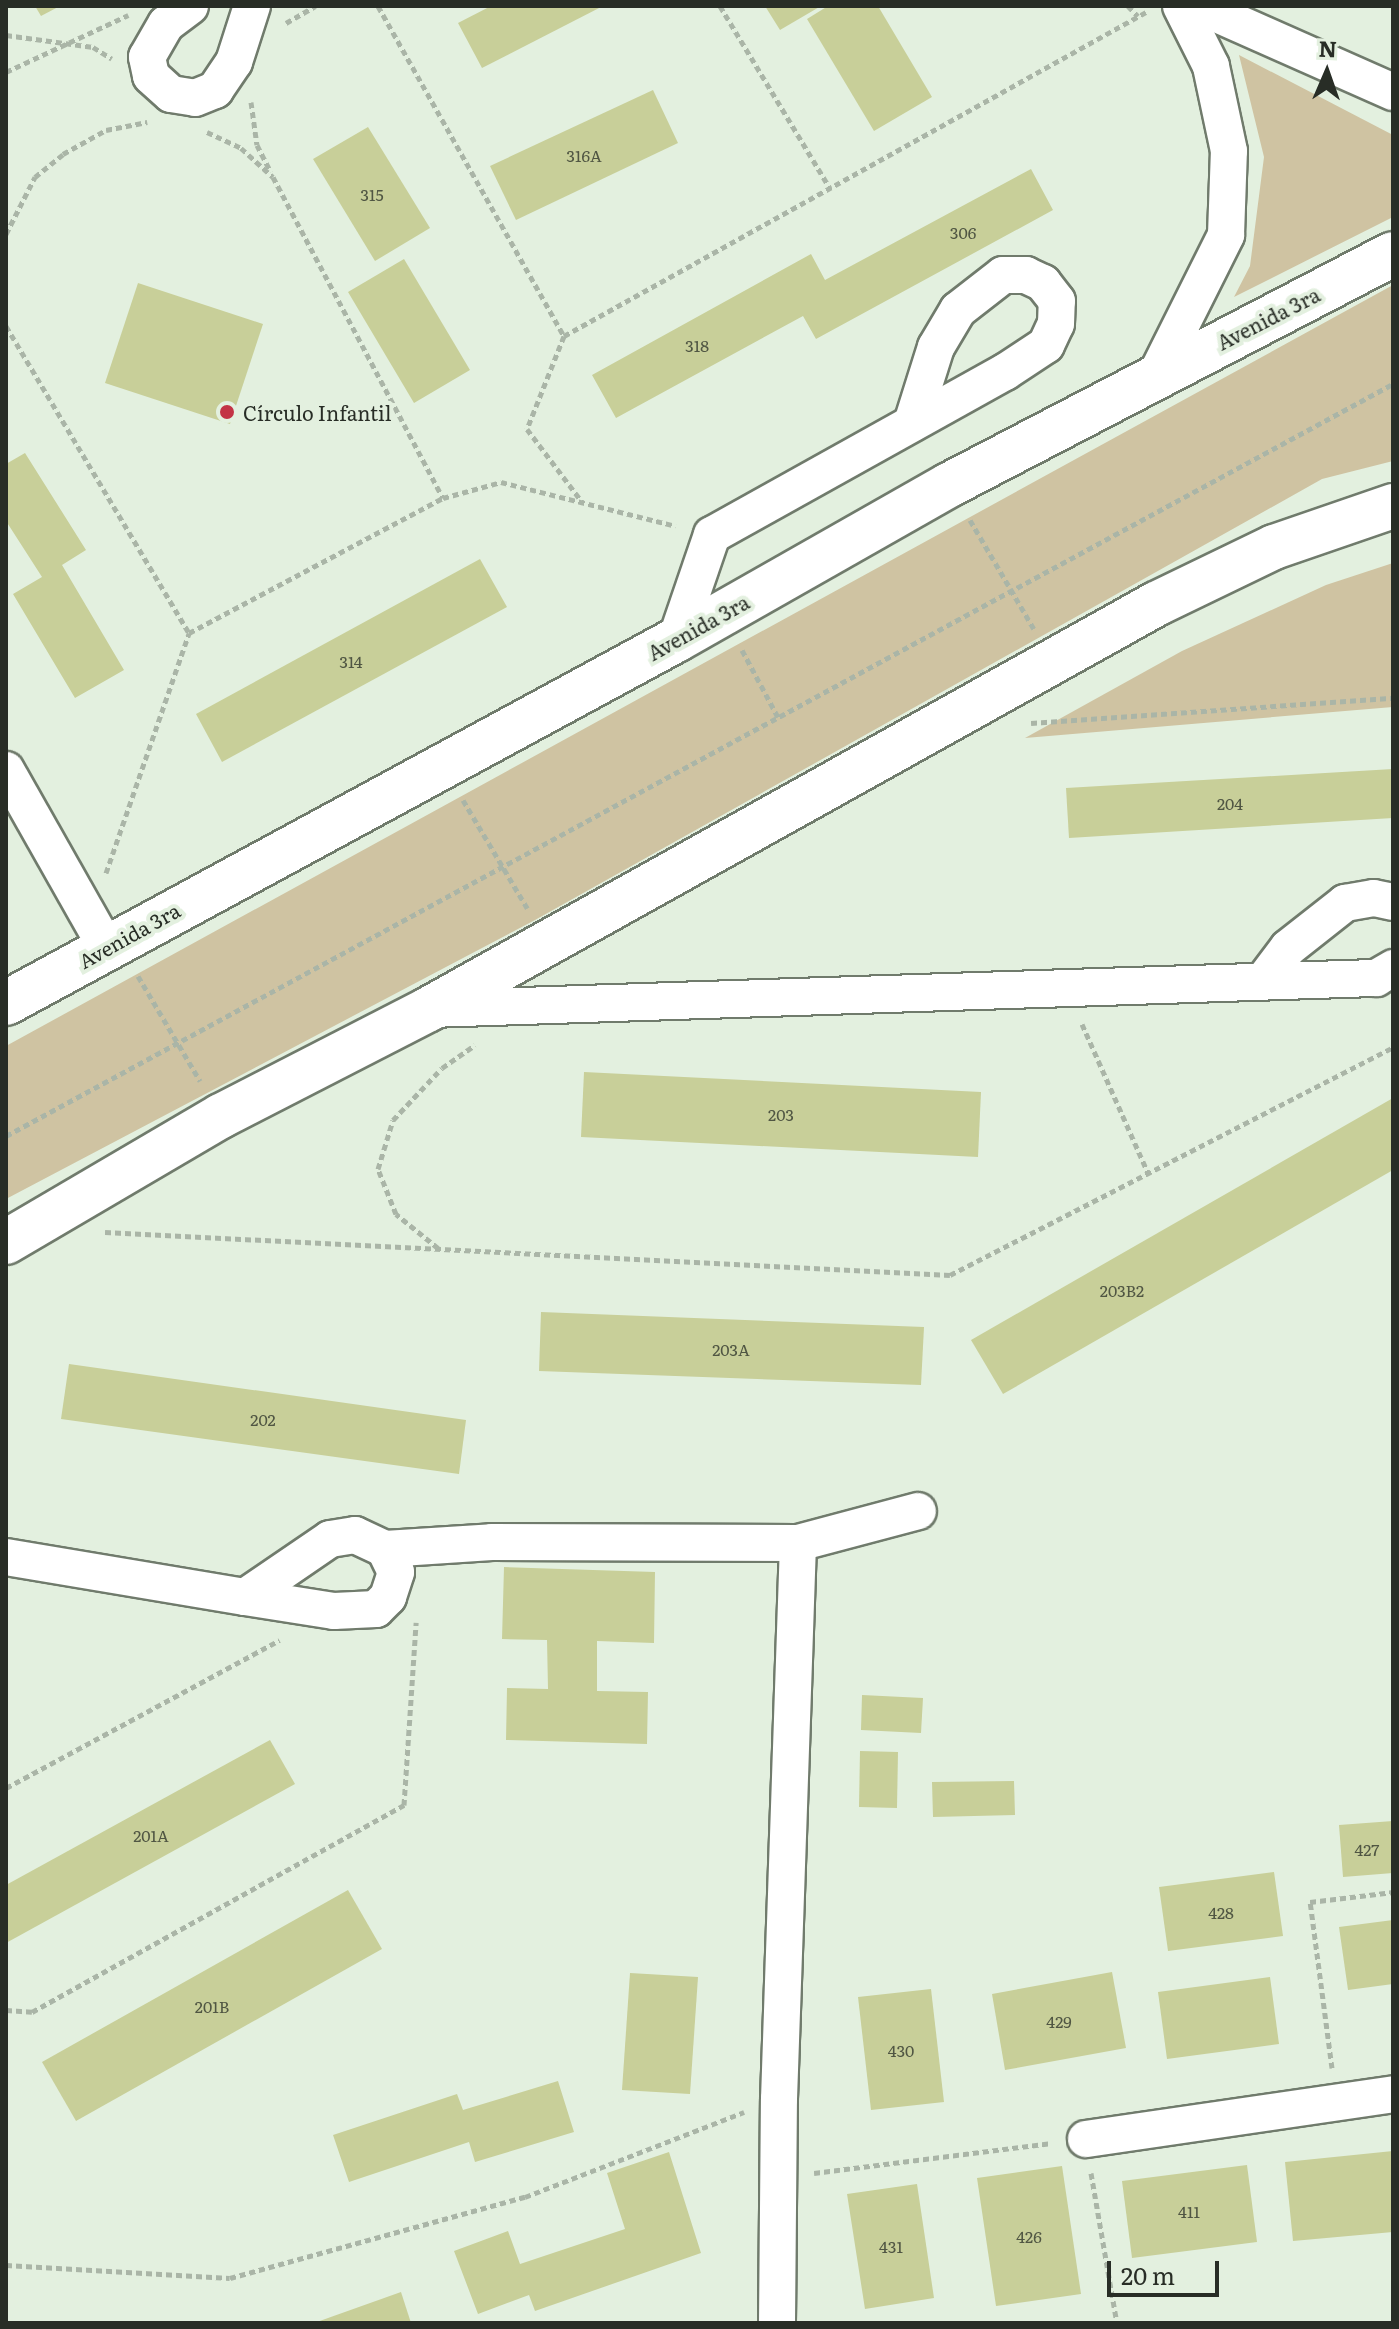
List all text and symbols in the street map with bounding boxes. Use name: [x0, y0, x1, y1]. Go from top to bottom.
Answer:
text: N: [1318, 31, 1338, 64]
north arrow: [1287, 32, 1367, 112]
house number: 316A: [566, 145, 602, 165]
house number: 315: [360, 184, 384, 204]
house number: 306: [950, 222, 976, 242]
street label: Avenida 3ra: [1212, 282, 1324, 354]
house number: 318: [685, 335, 709, 355]
place label: Círculo Infantil: [243, 400, 391, 424]
marker: Círculo Infantil: [218, 403, 236, 421]
street label: Avenida 3ra: [643, 589, 753, 665]
house number: 314: [339, 651, 363, 671]
house number: 204: [1217, 793, 1243, 813]
street label: Avenida 3ra: [74, 897, 184, 973]
house number: 203: [768, 1104, 794, 1124]
house number: 203B2: [1100, 1280, 1144, 1300]
house number: 203A: [712, 1339, 750, 1359]
house number: 202: [250, 1409, 276, 1429]
house number: 201A: [133, 1825, 169, 1845]
house number: 427: [1355, 1839, 1379, 1859]
house number: 428: [1208, 1902, 1234, 1922]
house number: 201B: [195, 1996, 229, 2016]
house number: 429: [1046, 2011, 1072, 2031]
house number: 430: [888, 2040, 914, 2060]
house number: 411: [1178, 2201, 1200, 2221]
house number: 426: [1016, 2226, 1042, 2246]
house number: 431: [879, 2236, 903, 2256]
scale bar: [1111, 2245, 1223, 2295]
text: 20 m: [1121, 2257, 1175, 2292]

